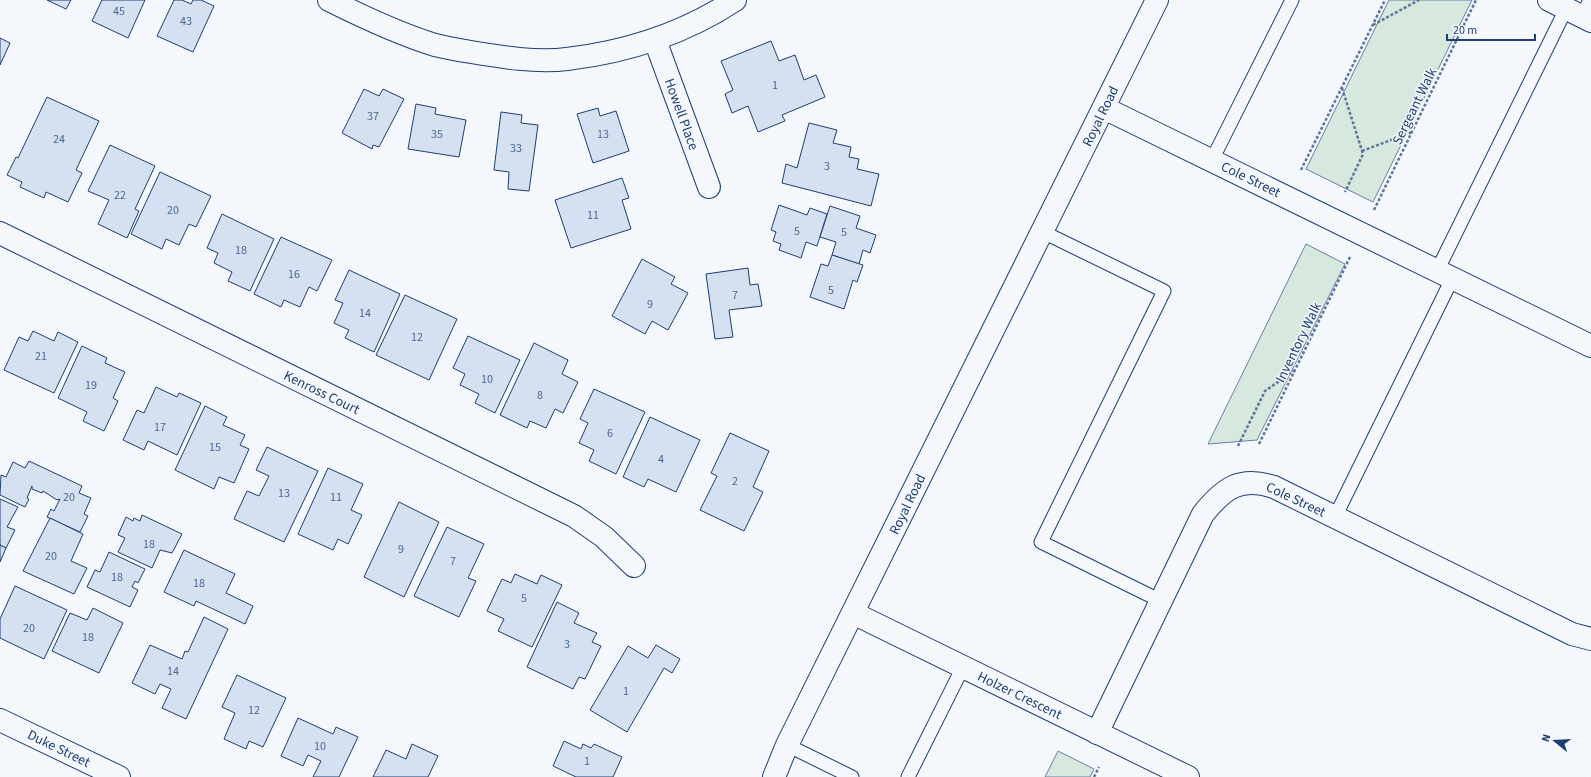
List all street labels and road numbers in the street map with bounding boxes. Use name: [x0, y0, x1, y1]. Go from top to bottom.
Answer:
street label: Sergeant Walk: [1388, 65, 1442, 148]
street label: Howell Place: [659, 76, 703, 153]
street label: Royal Road: [1078, 83, 1124, 150]
street label: Cole Street: [1217, 157, 1284, 203]
street label: Inventory Walk: [1271, 299, 1327, 386]
street label: Kenross Court: [280, 366, 363, 420]
street label: Royal Road: [885, 471, 931, 538]
street label: Cole Street: [1262, 477, 1329, 523]
street label: Holzer Crescent: [974, 667, 1065, 725]
street label: Duke Street: [24, 725, 94, 773]

